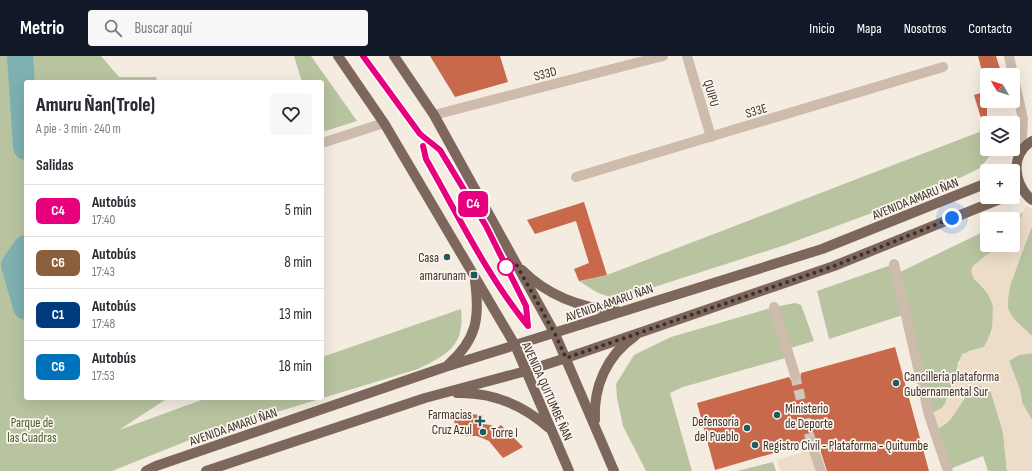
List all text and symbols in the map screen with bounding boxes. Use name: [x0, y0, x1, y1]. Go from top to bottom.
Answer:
search box: [88, 10, 368, 46]
text: Metrio: [20, 17, 64, 40]
icon: search: [102, 17, 124, 39]
text: Buscar aquí: [134, 19, 192, 38]
text: Inicio: [809, 20, 835, 37]
text: Mapa: [857, 20, 882, 37]
text: Nosotros: [904, 20, 946, 37]
text: Contacto: [968, 20, 1012, 37]
street label: S33D: [532, 63, 558, 85]
north arrow: [980, 68, 1020, 108]
map controls: [980, 68, 1020, 252]
street label: QUIPU: [700, 78, 723, 109]
button: heart: [270, 93, 312, 135]
text: Amuru Ñan(Trole): [36, 94, 155, 117]
street label: S33E: [744, 100, 769, 122]
button: layers: [980, 116, 1020, 156]
text: A pie · 3 min · 240 m: [36, 121, 121, 137]
text: Salidas: [36, 156, 74, 175]
button: +: [980, 164, 1020, 204]
street label: AVENIDA AMARU ÑAN: [869, 174, 961, 224]
line badge: C4: [455, 191, 491, 217]
text: Autobús: [92, 193, 136, 212]
text: C4: [466, 195, 480, 212]
text: 5 min: [285, 201, 312, 220]
text: C4: [51, 202, 65, 219]
your location: [942, 208, 962, 228]
text: 17:40: [92, 212, 115, 228]
button: −: [980, 212, 1020, 252]
text: Autobús: [92, 245, 136, 264]
place label: Casa: [418, 250, 439, 266]
marker: Casa: [442, 252, 452, 262]
text: 8 min: [284, 253, 312, 272]
text: C6: [51, 254, 65, 271]
unlabelled marker: [497, 258, 515, 276]
text: 17:43: [92, 264, 115, 280]
place label: amarunam: [420, 268, 466, 284]
marker: amarunam: [469, 270, 479, 280]
street label: AVENIDA AMARU ÑAN: [562, 280, 655, 326]
text: Autobús: [92, 297, 136, 316]
text: 13 min: [279, 305, 312, 324]
text: C1: [52, 306, 64, 323]
text: 17:48: [92, 316, 115, 332]
street label: AVENIDA QUITUMBE ÑAN: [518, 339, 576, 443]
text: Autobús: [92, 349, 136, 368]
text: 18 min: [279, 357, 312, 376]
text: C6: [51, 358, 65, 375]
text: 17:53: [92, 368, 115, 384]
place label: Cancillería plataforma Gubernamental Sur: [904, 369, 999, 400]
marker: Cancillería plataforma Gubernamental Sur: [891, 378, 901, 388]
place label: Ministerio de Deporte: [785, 401, 833, 432]
street label: AVENIDA AMARU ÑAN: [186, 404, 279, 450]
place label: Farmacias Cruz Azul: [428, 407, 472, 438]
marker: Ministerio de Deporte: [772, 410, 782, 420]
place label: Defensoría del Pueblo: [692, 414, 739, 445]
park label: Parque de las Cuadras: [7, 415, 57, 446]
marker: Farmacias Cruz Azul: [475, 416, 485, 426]
marker: Defensoría del Pueblo: [742, 423, 752, 433]
place label: Torre I: [491, 425, 518, 441]
marker: Torre I: [478, 427, 488, 437]
place label: Registro Civil - Plataforma - Quitumbe: [763, 438, 928, 454]
marker: Registro Civil - Plataforma - Quitumbe: [750, 440, 760, 450]

